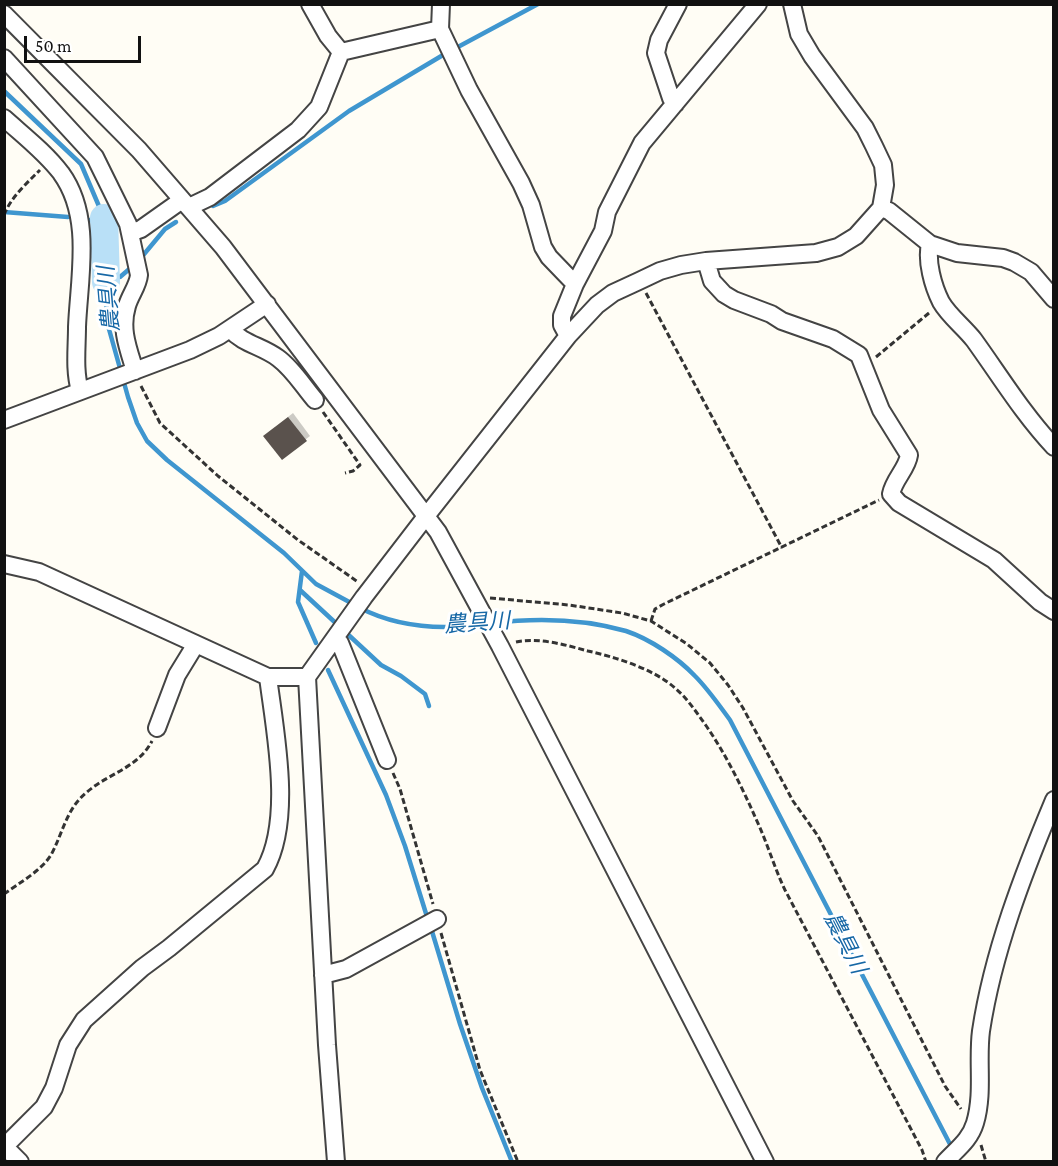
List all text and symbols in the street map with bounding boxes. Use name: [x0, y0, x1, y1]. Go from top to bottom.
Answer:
scale bar: [27, 24, 144, 62]
text: 50 m: [35, 36, 72, 56]
water label: 農具川: [93, 265, 125, 333]
water label: 農具川: [443, 608, 511, 638]
water label: 農具川: [818, 908, 872, 978]

